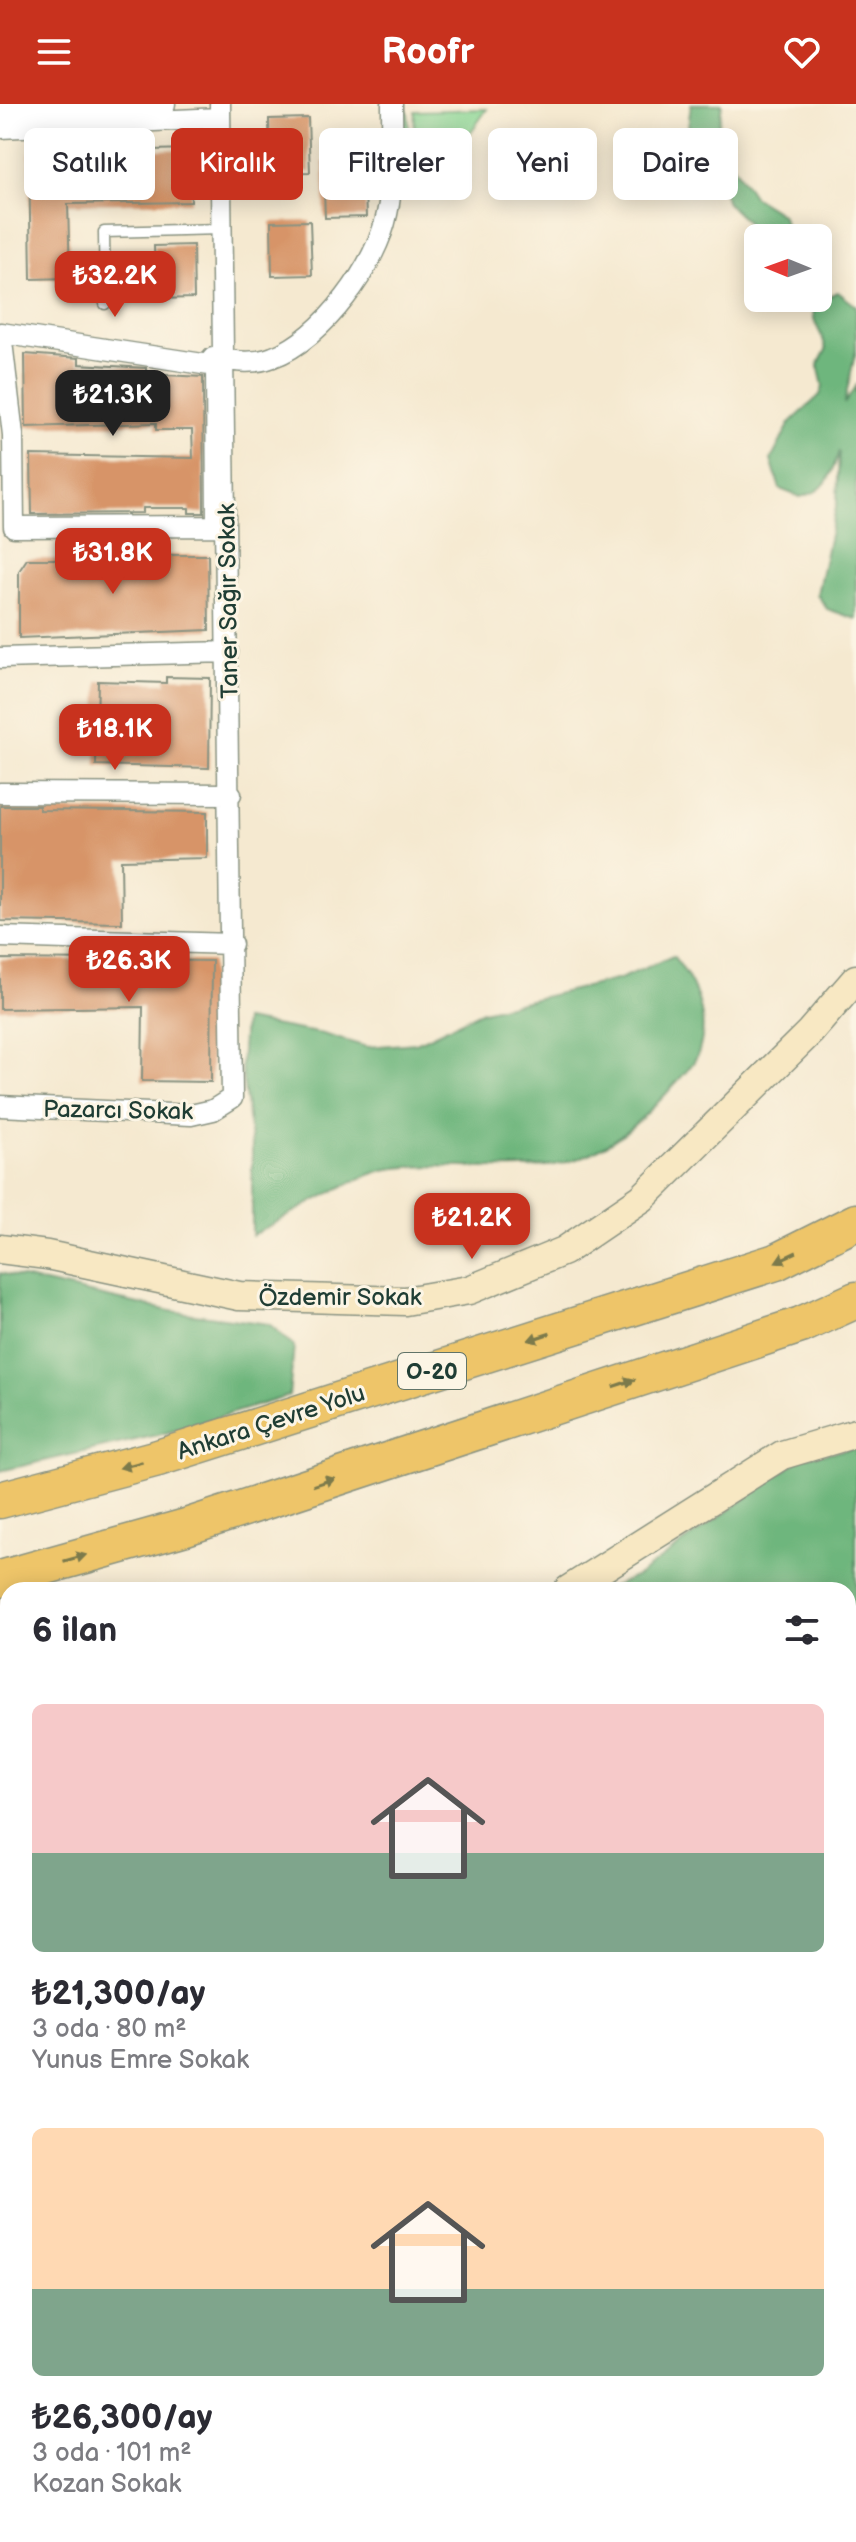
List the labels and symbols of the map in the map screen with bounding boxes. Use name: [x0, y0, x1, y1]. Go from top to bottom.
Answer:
north arrow: [744, 224, 832, 312]
pin: ₺32.2K: [50, 251, 180, 319]
pin: ₺21.3K: [48, 370, 178, 438]
street label: Taner Sağır Sokak: [212, 503, 245, 699]
pin: ₺31.8K: [48, 528, 178, 596]
pin: ₺18.1K: [50, 704, 180, 772]
pin: ₺26.3K: [64, 936, 194, 1004]
street label: Pazarcı Sokak: [43, 1095, 193, 1126]
pin: ₺21.2K: [407, 1193, 537, 1261]
one-way arrow: [774, 1250, 798, 1264]
street label: Özdemir Sokak: [258, 1283, 422, 1312]
one-way arrow: [527, 1331, 551, 1344]
road number: O-20: [398, 1353, 466, 1389]
one-way arrow: [612, 1376, 636, 1389]
street label: Ankara Çevre Yolu: [174, 1378, 369, 1467]
one-way arrow: [118, 1460, 143, 1472]
one-way arrow: [312, 1475, 336, 1487]
one-way arrow: [64, 1551, 88, 1564]

